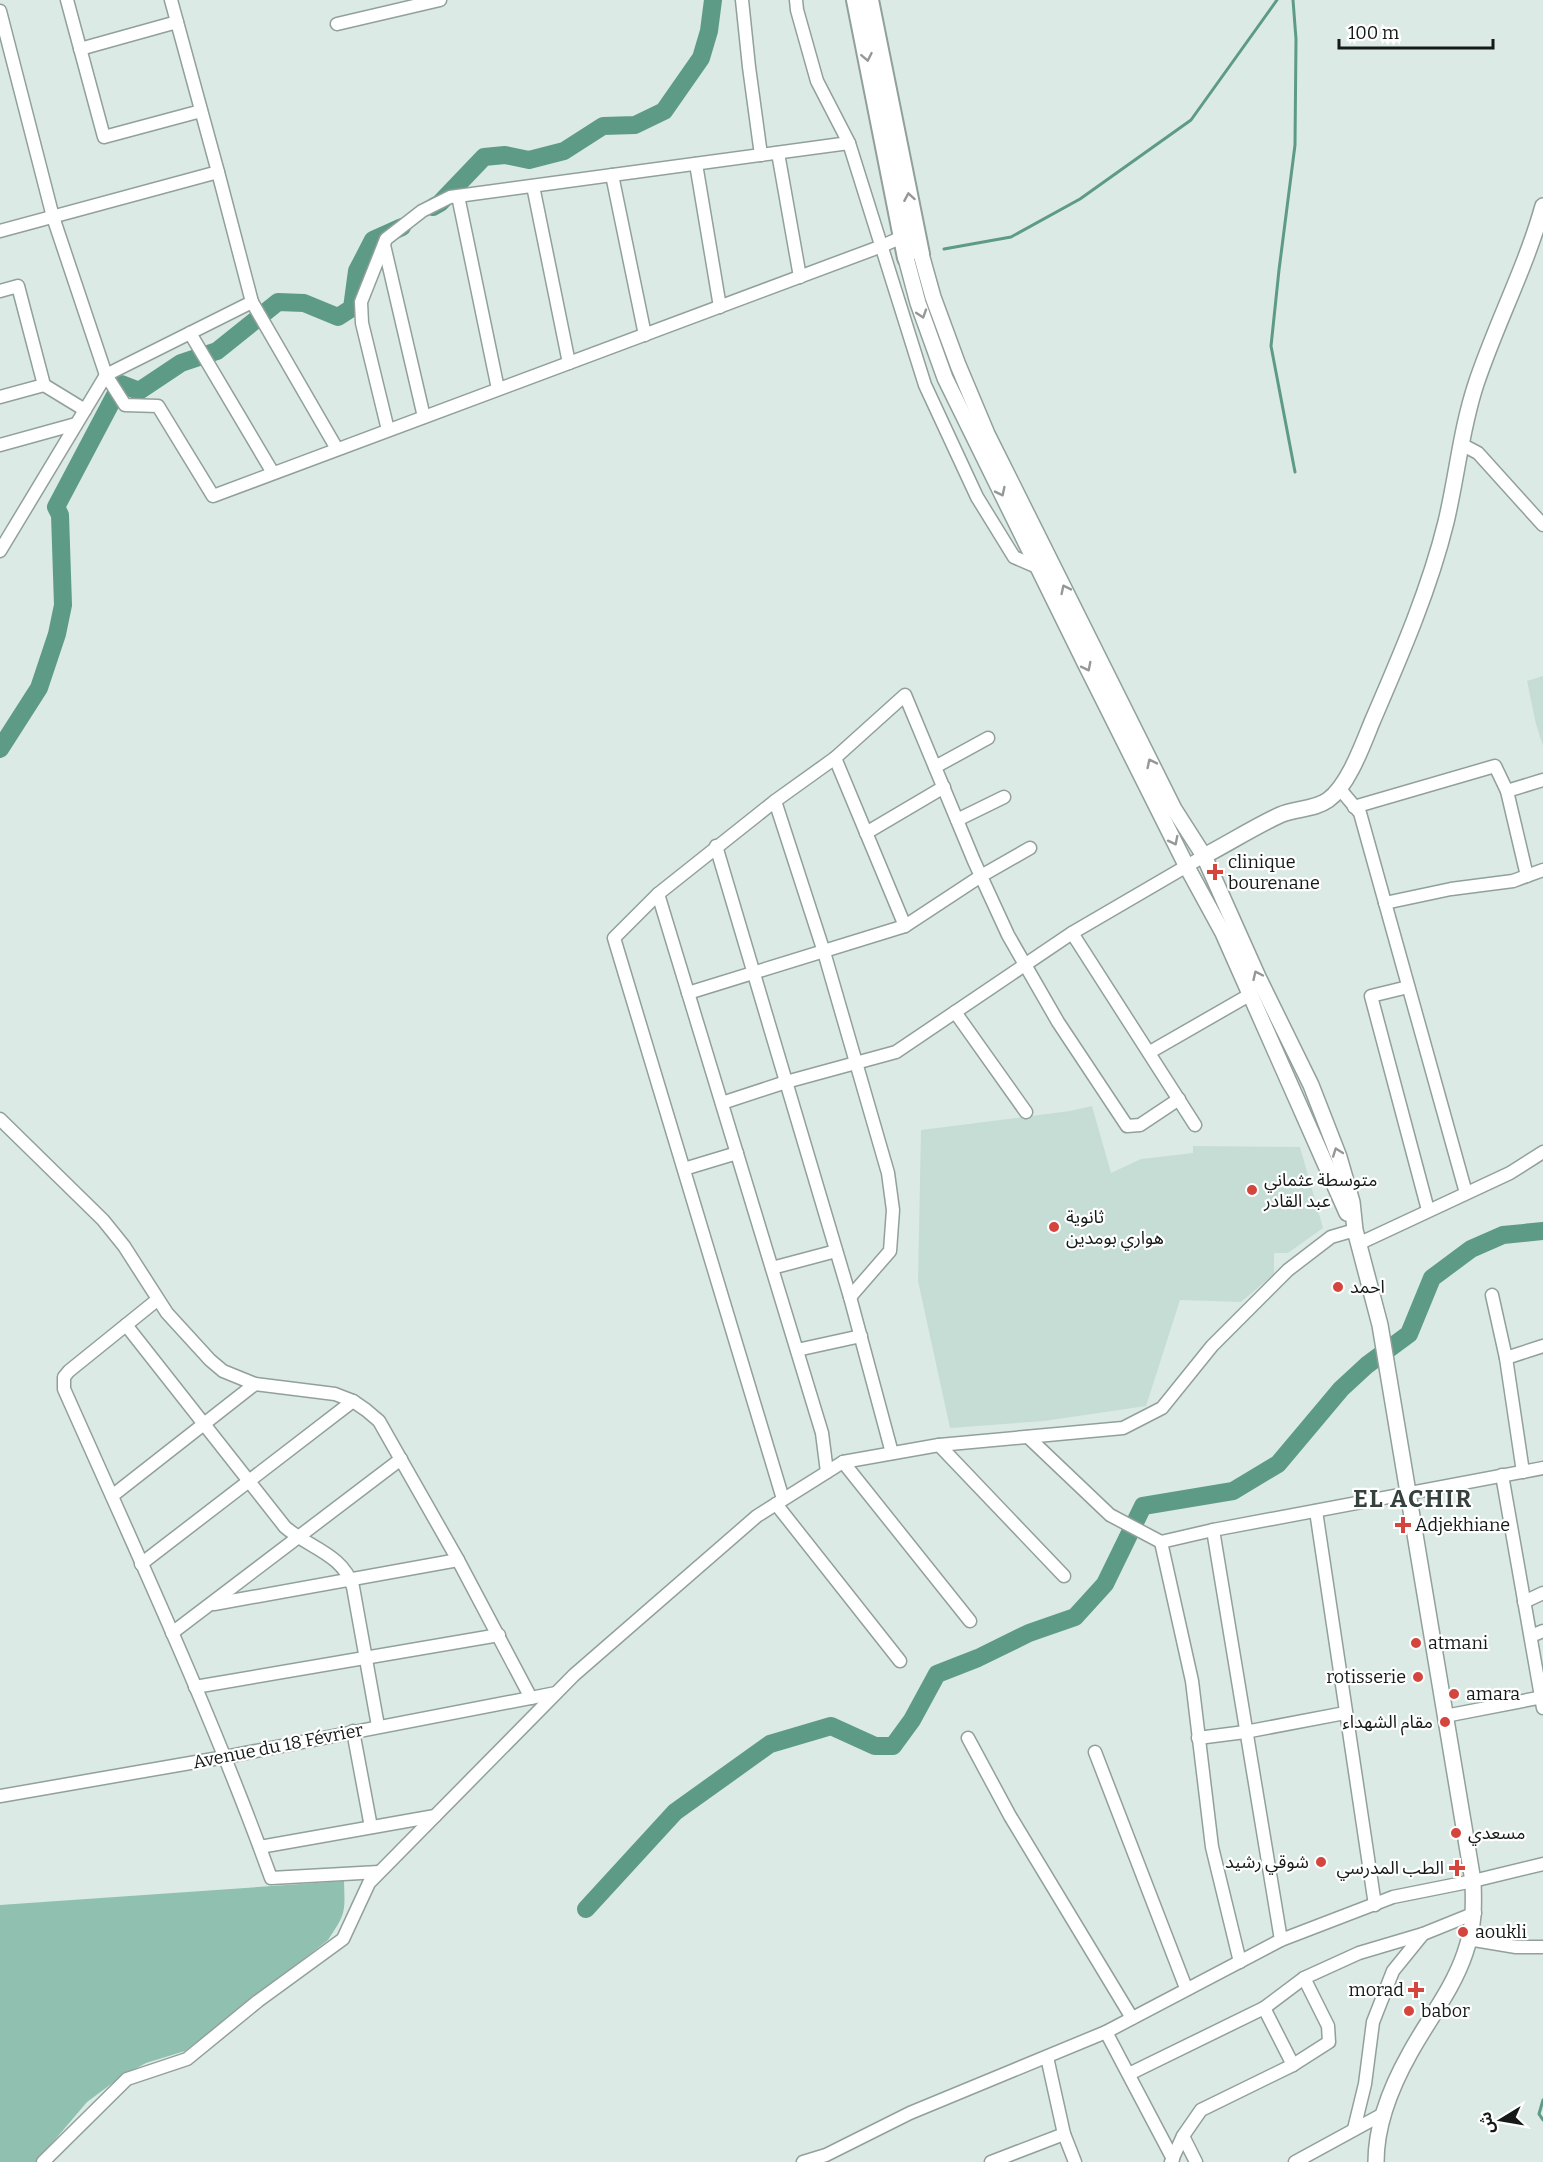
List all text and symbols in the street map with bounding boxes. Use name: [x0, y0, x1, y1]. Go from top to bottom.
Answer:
scale bar: [1339, 12, 1494, 50]
text: 100 m: [1348, 22, 1399, 44]
one-way arrow: [860, 52, 873, 62]
one-way arrow: [903, 192, 916, 202]
one-way arrow: [914, 308, 927, 319]
one-way arrow: [993, 486, 1005, 497]
one-way arrow: [1060, 584, 1072, 595]
one-way arrow: [1079, 661, 1091, 672]
one-way arrow: [1147, 759, 1159, 770]
one-way arrow: [1167, 835, 1178, 846]
place label: clinique bourenane: [1228, 851, 1320, 894]
marker: clinique bourenane: [1206, 863, 1224, 881]
one-way arrow: [1253, 970, 1265, 981]
one-way arrow: [1332, 1148, 1345, 1158]
place label: متوسطة عثماني عبد القادر: [1263, 1169, 1377, 1212]
marker: متوسطة عثماني عبد القادر: [1245, 1183, 1259, 1197]
place label: ثانوية هواري بومدين: [1066, 1206, 1164, 1251]
marker: ثانوية هواري بومدين: [1047, 1220, 1061, 1234]
place label: احمد: [1350, 1276, 1385, 1298]
marker: احمد: [1331, 1280, 1345, 1294]
district label: EL ACHIR: [1353, 1485, 1473, 1513]
place label: Adjekhiane: [1415, 1514, 1510, 1536]
marker: Adjekhiane: [1396, 1518, 1410, 1532]
place label: atmani: [1428, 1632, 1488, 1654]
marker: atmani: [1409, 1636, 1423, 1650]
place label: rotisserie: [1326, 1666, 1406, 1688]
marker: rotisserie: [1411, 1670, 1425, 1684]
place label: amara: [1466, 1683, 1520, 1705]
marker: amara: [1447, 1687, 1461, 1701]
place label: مقام الشهداء: [1342, 1711, 1433, 1736]
marker: مقام الشهداء: [1438, 1715, 1452, 1729]
street label: Avenue du 18 Février: [191, 1719, 365, 1773]
place label: مسعدي: [1468, 1822, 1525, 1846]
marker: مسعدي: [1449, 1826, 1463, 1840]
place label: شوقي رشيد: [1225, 1851, 1309, 1875]
marker: شوقي رشيد: [1314, 1855, 1328, 1869]
place label: الطب المدرسي: [1337, 1857, 1444, 1881]
marker: الطب المدرسي: [1448, 1859, 1466, 1877]
place label: aoukli: [1475, 1921, 1527, 1943]
marker: aoukli: [1456, 1925, 1470, 1939]
place label: morad: [1349, 1979, 1404, 2001]
marker: morad: [1409, 1983, 1423, 1997]
place label: babor: [1421, 2000, 1470, 2022]
marker: babor: [1402, 2004, 1416, 2018]
north arrow: [1471, 2090, 1531, 2150]
text: ش: [1475, 2110, 1498, 2135]

